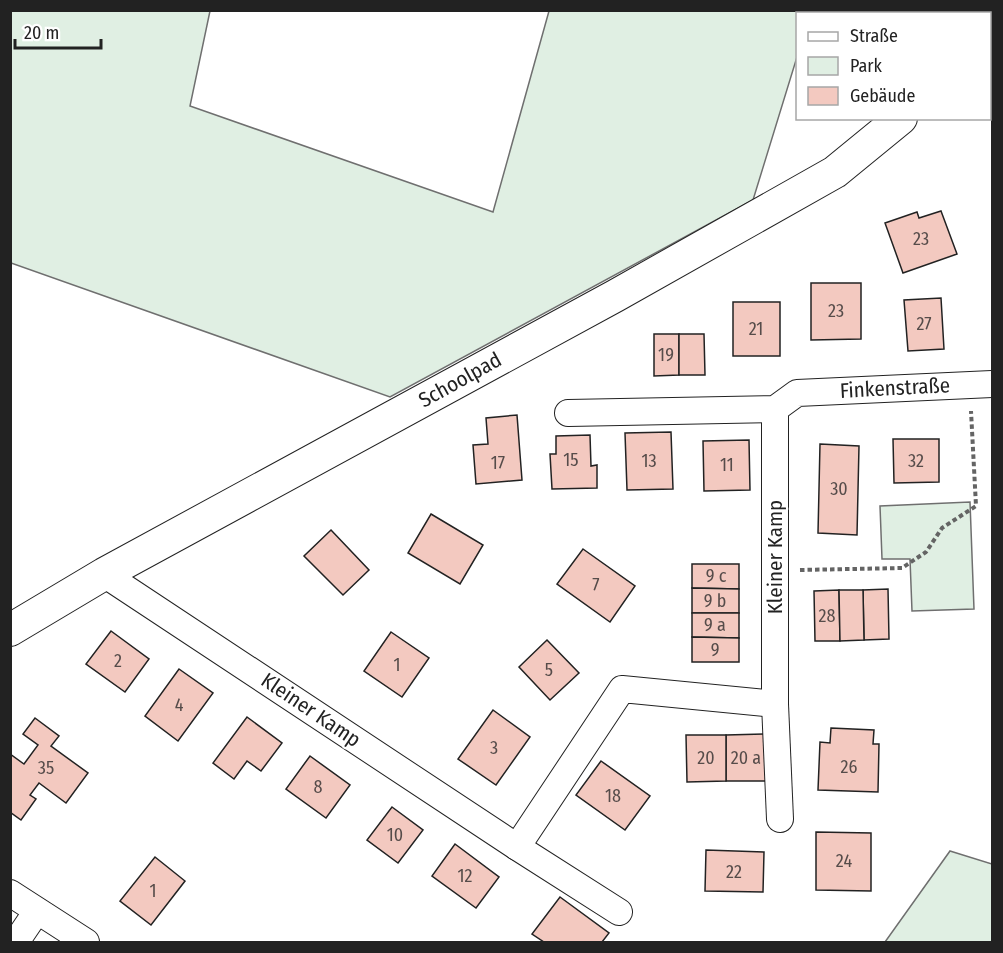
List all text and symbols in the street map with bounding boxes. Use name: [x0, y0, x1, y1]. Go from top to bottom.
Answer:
scale bar: [15, 12, 100, 50]
legend: [796, 12, 991, 120]
text: 20 m: [24, 22, 59, 44]
text: Straße: [850, 25, 898, 47]
text: Park: [850, 55, 883, 77]
text: Gebäude: [850, 85, 916, 107]
house number: 23: [913, 228, 929, 250]
house number: 23: [828, 300, 844, 322]
house number: 27: [916, 313, 932, 335]
house number: 21: [749, 318, 763, 340]
house number: 19: [658, 344, 674, 366]
street label: Schoolpad: [414, 347, 506, 413]
street label: Finkenstraße: [839, 372, 951, 404]
house number: 15: [563, 449, 579, 471]
house number: 13: [641, 450, 657, 472]
house number: 32: [908, 450, 924, 472]
house number: 17: [491, 452, 505, 474]
house number: 11: [720, 454, 734, 476]
house number: 30: [830, 478, 848, 500]
street label: Kleiner Kamp: [762, 500, 788, 614]
house number: 9 c: [706, 565, 727, 587]
house number: 7: [592, 574, 600, 596]
house number: 9 b: [704, 590, 726, 612]
house number: 28: [819, 605, 835, 627]
house number: 9 a: [704, 614, 726, 636]
house number: 9: [711, 639, 719, 661]
house number: 2: [114, 650, 122, 672]
house number: 1: [393, 654, 401, 676]
house number: 5: [545, 659, 553, 681]
street label: Kleiner Kamp: [256, 667, 366, 753]
house number: 4: [175, 694, 184, 716]
house number: 3: [490, 737, 498, 759]
house number: 20: [697, 747, 715, 769]
house number: 20 a: [731, 747, 761, 769]
house number: 26: [841, 756, 858, 778]
house number: 35: [38, 757, 54, 779]
house number: 8: [314, 776, 323, 798]
house number: 18: [605, 785, 621, 807]
house number: 10: [387, 824, 403, 846]
house number: 24: [836, 850, 852, 872]
house number: 22: [726, 861, 742, 883]
house number: 12: [458, 865, 473, 887]
house number: 1: [149, 880, 157, 902]

